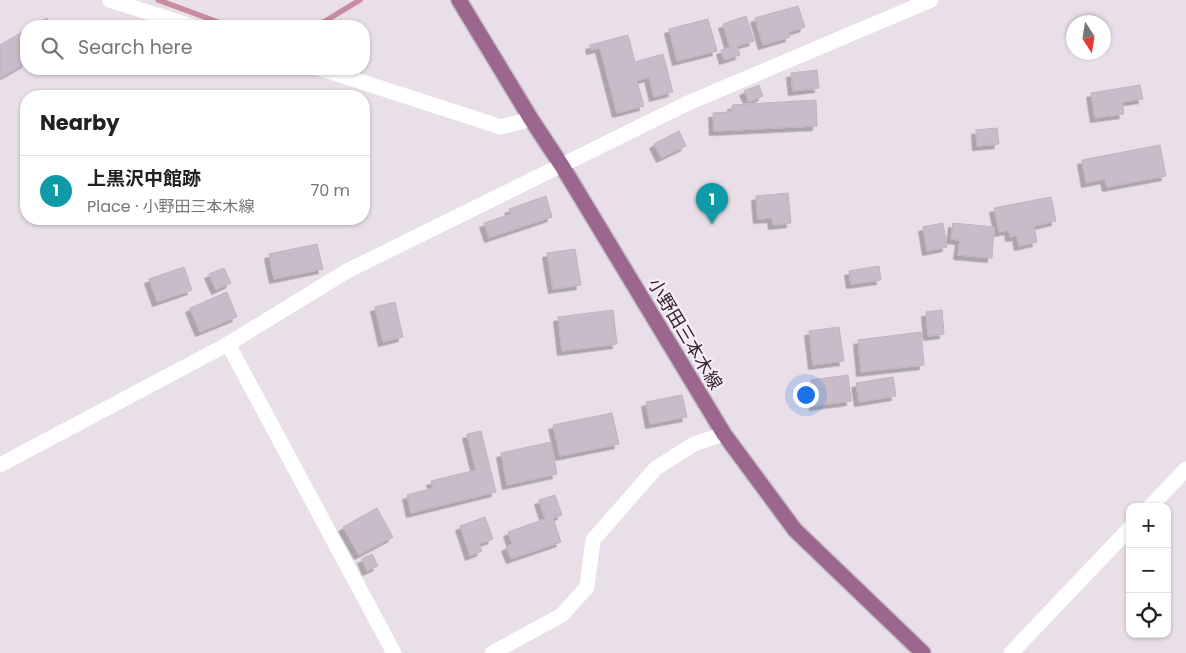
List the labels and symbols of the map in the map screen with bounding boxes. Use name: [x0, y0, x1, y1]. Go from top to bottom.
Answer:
north arrow: [1066, 15, 1111, 60]
pin: 1: [696, 183, 728, 224]
street label: 小野田三本木線: [642, 273, 729, 394]
your location: [793, 382, 819, 408]

